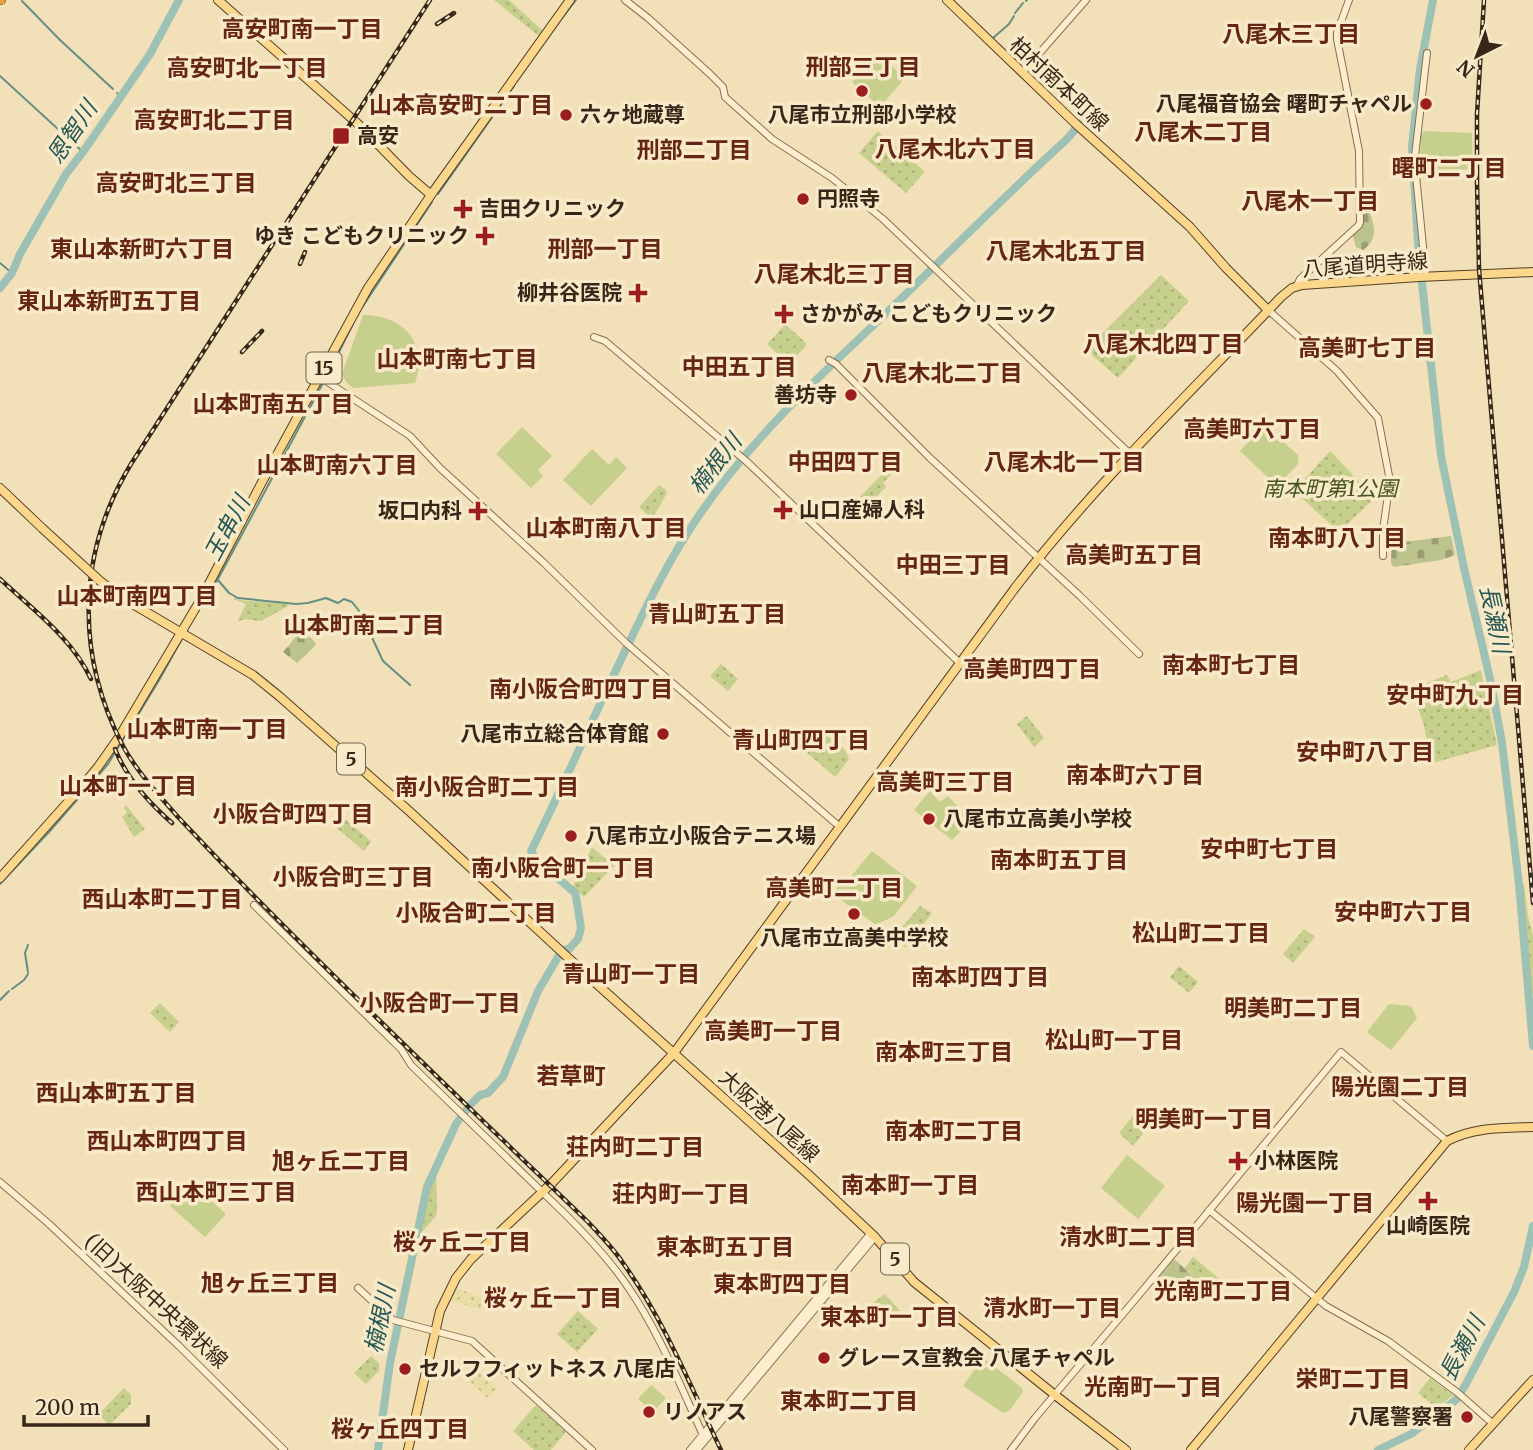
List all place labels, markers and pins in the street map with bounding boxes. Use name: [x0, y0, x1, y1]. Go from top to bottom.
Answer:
marker: 八尾市立刑部小学校: [854, 83, 870, 99]
place label: 八尾福音協会 曙町チャペル: [1155, 90, 1412, 117]
marker: 八尾福音協会 曙町チャペル: [1418, 96, 1434, 112]
place label: 六ヶ地蔵尊: [580, 101, 685, 128]
place label: 八尾市立刑部小学校: [768, 101, 957, 128]
marker: 六ヶ地蔵尊: [558, 107, 574, 123]
place label: 高安: [357, 122, 399, 149]
marker: 高安: [331, 126, 351, 146]
place label: 円照寺: [817, 185, 880, 212]
marker: 円照寺: [795, 191, 811, 207]
place label: 吉田クリニック: [479, 195, 626, 222]
marker: 吉田クリニック: [453, 199, 473, 219]
place label: ゆき こどもクリニック: [254, 222, 469, 249]
marker: ゆき こどもクリニック: [475, 226, 495, 246]
place label: 柳井谷医院: [517, 279, 622, 306]
marker: 柳井谷医院: [628, 283, 648, 303]
place label: さかがみ こどもクリニック: [800, 300, 1057, 327]
marker: さかがみ こどもクリニック: [774, 304, 794, 324]
place label: 善坊寺: [774, 381, 837, 408]
marker: 善坊寺: [843, 387, 859, 403]
place label: 山口産婦人科: [799, 496, 925, 523]
place label: 坂口内科: [378, 497, 462, 524]
marker: 山口産婦人科: [773, 500, 793, 520]
marker: 坂口内科: [468, 501, 488, 521]
place label: 八尾市立総合体育館: [460, 720, 649, 747]
marker: 八尾市立総合体育館: [655, 726, 671, 742]
place label: 八尾市立高美小学校: [943, 805, 1132, 832]
marker: 八尾市立高美小学校: [921, 811, 937, 827]
place label: 八尾市立小阪合テニス場: [585, 822, 816, 849]
marker: 八尾市立小阪合テニス場: [563, 828, 579, 844]
marker: 八尾市立高美中学校: [846, 906, 862, 922]
place label: 八尾市立高美中学校: [760, 924, 949, 951]
place label: 小林医院: [1254, 1147, 1338, 1174]
marker: 小林医院: [1228, 1151, 1248, 1171]
marker: 山崎医院: [1418, 1191, 1438, 1211]
place label: 山崎医院: [1386, 1212, 1470, 1239]
place label: グレース宣教会 八尾チャペル: [838, 1344, 1115, 1371]
marker: グレース宣教会 八尾チャペル: [816, 1350, 832, 1366]
place label: セルフフィットネス 八尾店: [419, 1355, 676, 1382]
marker: セルフフィットネス 八尾店: [397, 1361, 413, 1377]
place label: リノアス: [663, 1398, 747, 1425]
place label: 八尾警察署: [1348, 1403, 1453, 1430]
marker: リノアス: [641, 1404, 657, 1420]
marker: 八尾警察署: [1459, 1409, 1475, 1425]

